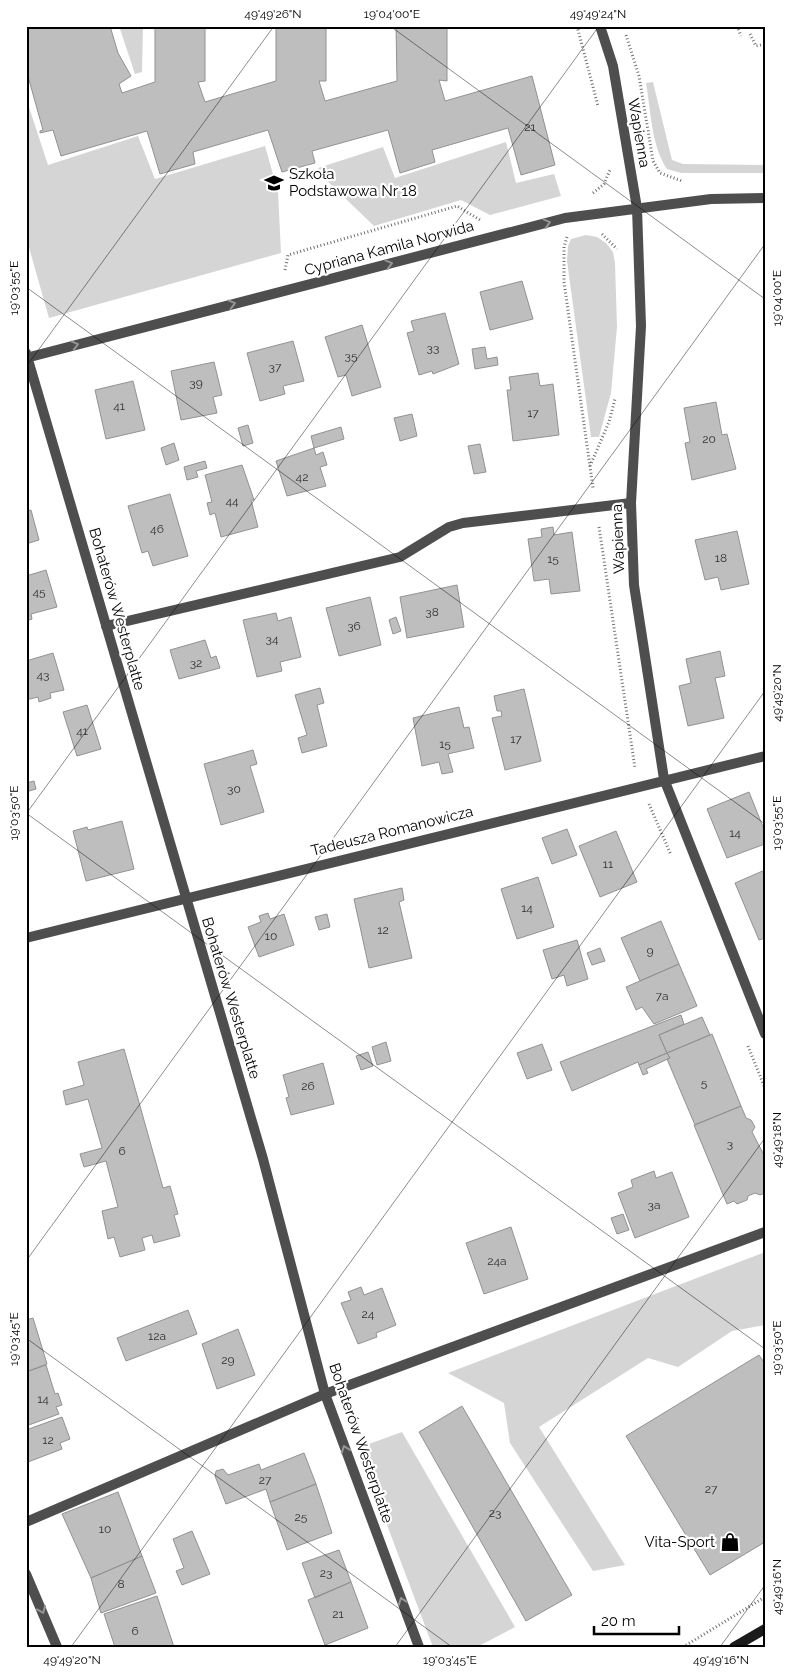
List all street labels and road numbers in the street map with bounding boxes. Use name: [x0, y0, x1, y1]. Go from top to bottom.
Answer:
street label: Wapienna: [624, 97, 654, 169]
street label: Cypriana Kamila Norwida: [302, 217, 476, 279]
street label: Wapienna: [608, 504, 628, 574]
street label: Bohaterów Westerplatte: [85, 526, 149, 692]
street label: Tadeusza Romanowicza: [309, 802, 475, 860]
street label: Bohaterów Westerplatte: [198, 915, 264, 1081]
street label: Bohaterów Westerplatte: [325, 1361, 397, 1526]

